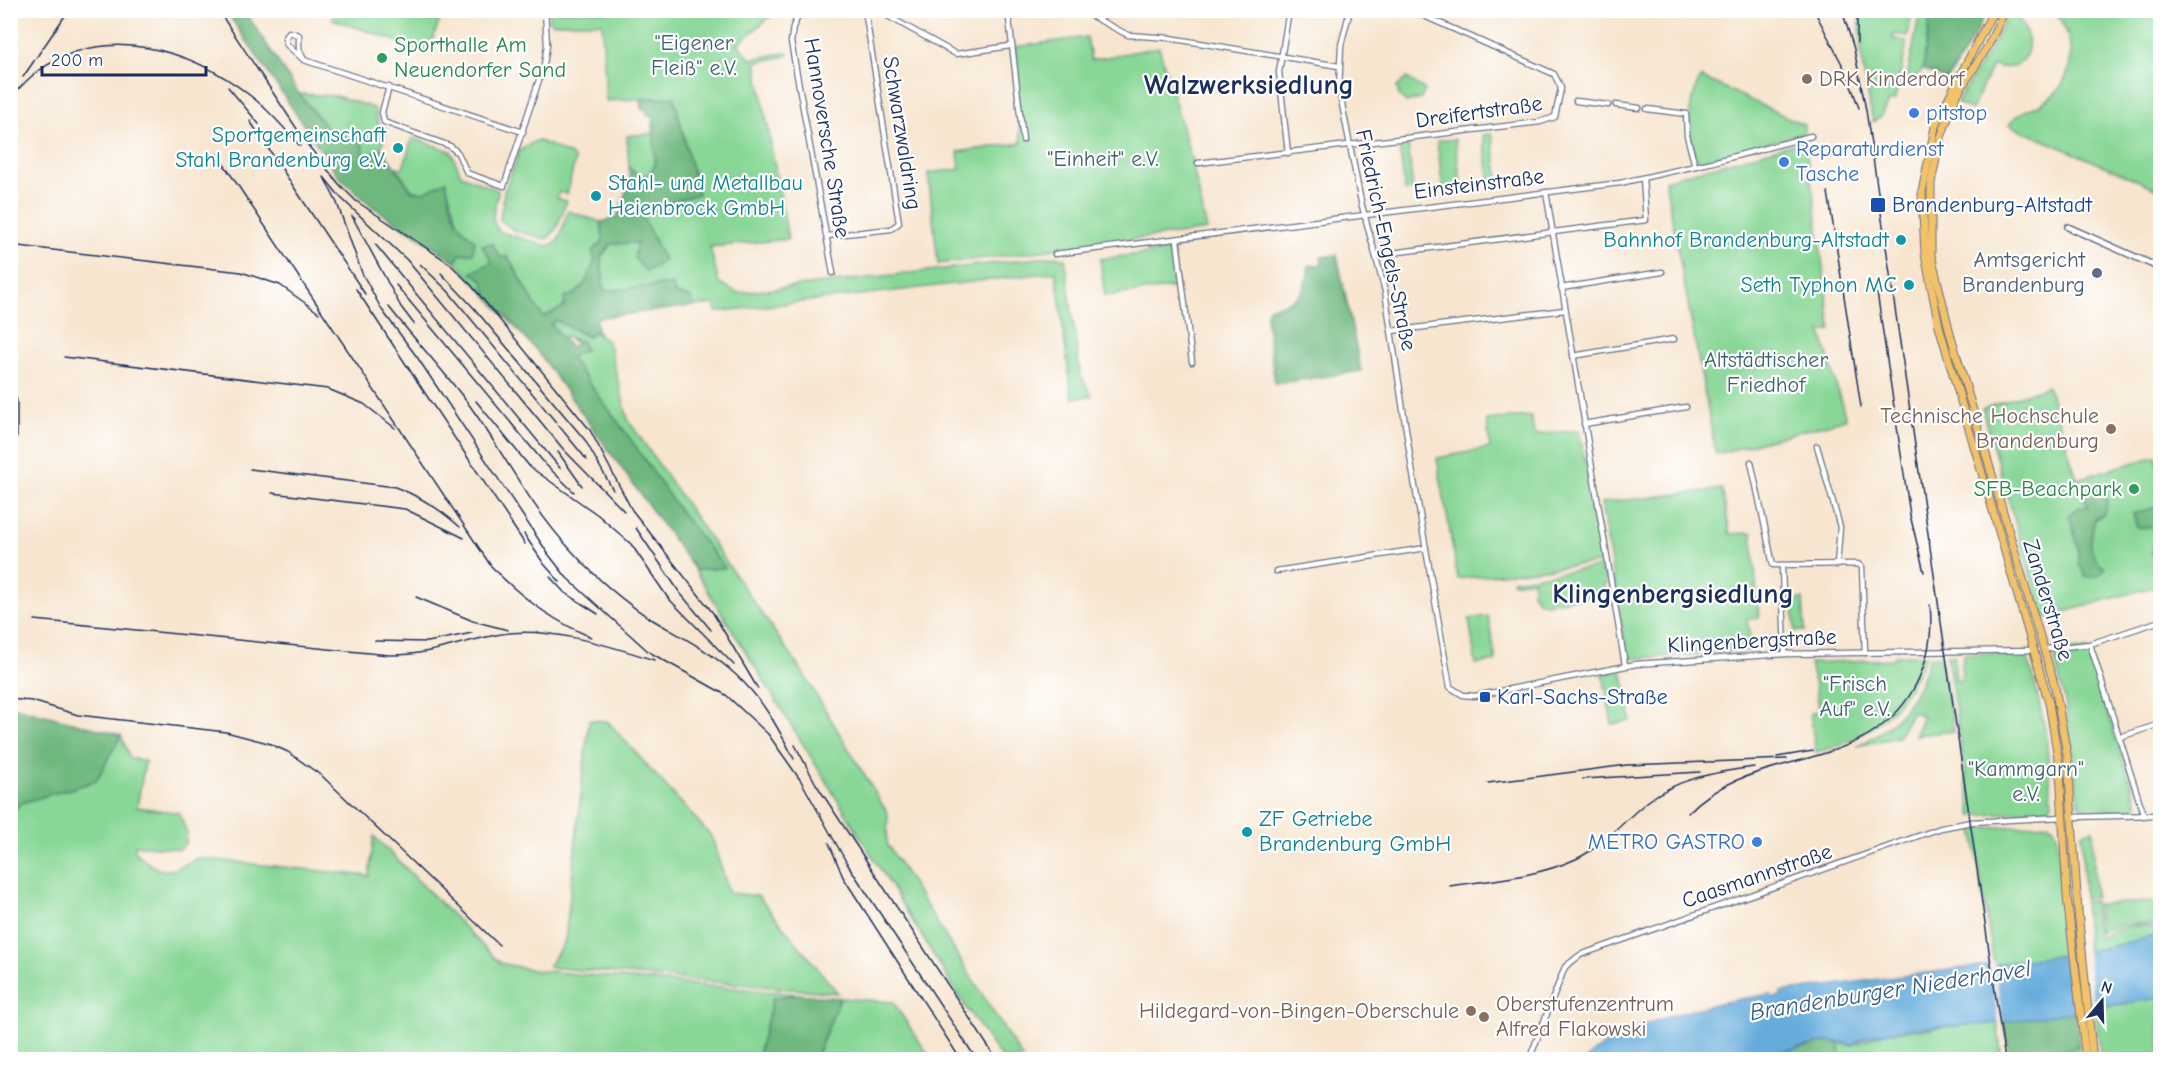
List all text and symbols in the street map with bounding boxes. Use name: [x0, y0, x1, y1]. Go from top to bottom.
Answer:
park label: "Eigener Fleiß" e.V.: [651, 30, 737, 81]
place label: Sporthalle Am Neuendorfer Sand: [394, 32, 566, 83]
street label: Hannoversche Straße: [798, 36, 856, 240]
scale bar: [42, 39, 206, 77]
text: 200 m: [51, 50, 103, 71]
marker: Sporthalle Am Neuendorfer Sand: [375, 51, 389, 65]
street label: Schwarzwaldring: [877, 54, 927, 212]
place label: DRK Kinderdorf: [1819, 66, 1966, 92]
district label: Walzwerksiedlung: [1144, 69, 1354, 101]
marker: DRK Kinderdorf: [1800, 72, 1814, 86]
street label: Dreifertstraße: [1414, 90, 1544, 134]
place label: pitstop: [1926, 100, 1987, 126]
marker: pitstop: [1907, 106, 1921, 120]
place label: Sportgemeinschaft Stahl Brandenburg e.V.: [175, 122, 387, 173]
street label: Friedrich-Engels-Straße: [1350, 127, 1422, 353]
place label: Reparaturdienst Tasche: [1796, 136, 1944, 187]
marker: Sportgemeinschaft Stahl Brandenburg e.V.: [391, 141, 405, 155]
park label: "Einheit" e.V.: [1047, 146, 1159, 172]
marker: Reparaturdienst Tasche: [1777, 155, 1791, 169]
street label: Einsteinstraße: [1412, 163, 1546, 205]
place label: Stahl- und Metallbau Heienbrock GmbH: [608, 170, 803, 221]
marker: Stahl- und Metallbau Heienbrock GmbH: [589, 189, 603, 203]
place label: Brandenburg-Altstadt: [1892, 192, 2093, 218]
marker: Brandenburg-Altstadt: [1869, 196, 1887, 214]
place label: Bahnhof Brandenburg-Altstadt: [1603, 227, 1890, 253]
marker: Bahnhof Brandenburg-Altstadt: [1894, 233, 1908, 247]
place label: Amtsgericht Brandenburg: [1962, 247, 2086, 298]
marker: Amtsgericht Brandenburg: [2090, 266, 2104, 280]
place label: Seth Typhon MC: [1741, 272, 1897, 298]
marker: Seth Typhon MC: [1902, 278, 1916, 292]
park label: Altstädtischer Friedhof: [1704, 347, 1828, 398]
place label: Technische Hochschule Brandenburg: [1880, 403, 2099, 454]
marker: Technische Hochschule Brandenburg: [2104, 422, 2118, 436]
place label: SFB-Beachpark: [1974, 476, 2122, 502]
marker: SFB-Beachpark: [2127, 482, 2141, 496]
street label: Zanderstraße: [2017, 536, 2079, 664]
district label: Klingenbergsiedlung: [1552, 578, 1794, 610]
street label: Klingenbergstraße: [1667, 624, 1837, 658]
park label: "Frisch Auf" e.V.: [1820, 671, 1890, 722]
place label: Karl-Sachs-Straße: [1497, 684, 1668, 710]
marker: Karl-Sachs-Straße: [1478, 690, 1492, 704]
park label: "Kammgarn" e.V.: [1968, 756, 2084, 807]
place label: ZF Getriebe Brandenburg GmbH: [1259, 806, 1451, 857]
marker: ZF Getriebe Brandenburg GmbH: [1240, 825, 1254, 839]
place label: METRO GASTRO: [1588, 829, 1745, 855]
marker: METRO GASTRO: [1750, 835, 1764, 849]
street label: Caasmannstraße: [1679, 838, 1835, 914]
water label: Brandenburger Niederhavel: [1747, 954, 2033, 1026]
north arrow: [2072, 971, 2132, 1031]
text: N: [2099, 978, 2114, 998]
place label: Oberstufenzentrum Alfred Flakowski: [1496, 991, 1674, 1042]
place label: Hildegard-von-Bingen-Oberschule: [1139, 998, 1459, 1024]
marker: Hildegard-von-Bingen-Oberschule: [1464, 1004, 1478, 1018]
marker: Oberstufenzentrum Alfred Flakowski: [1477, 1010, 1491, 1024]

